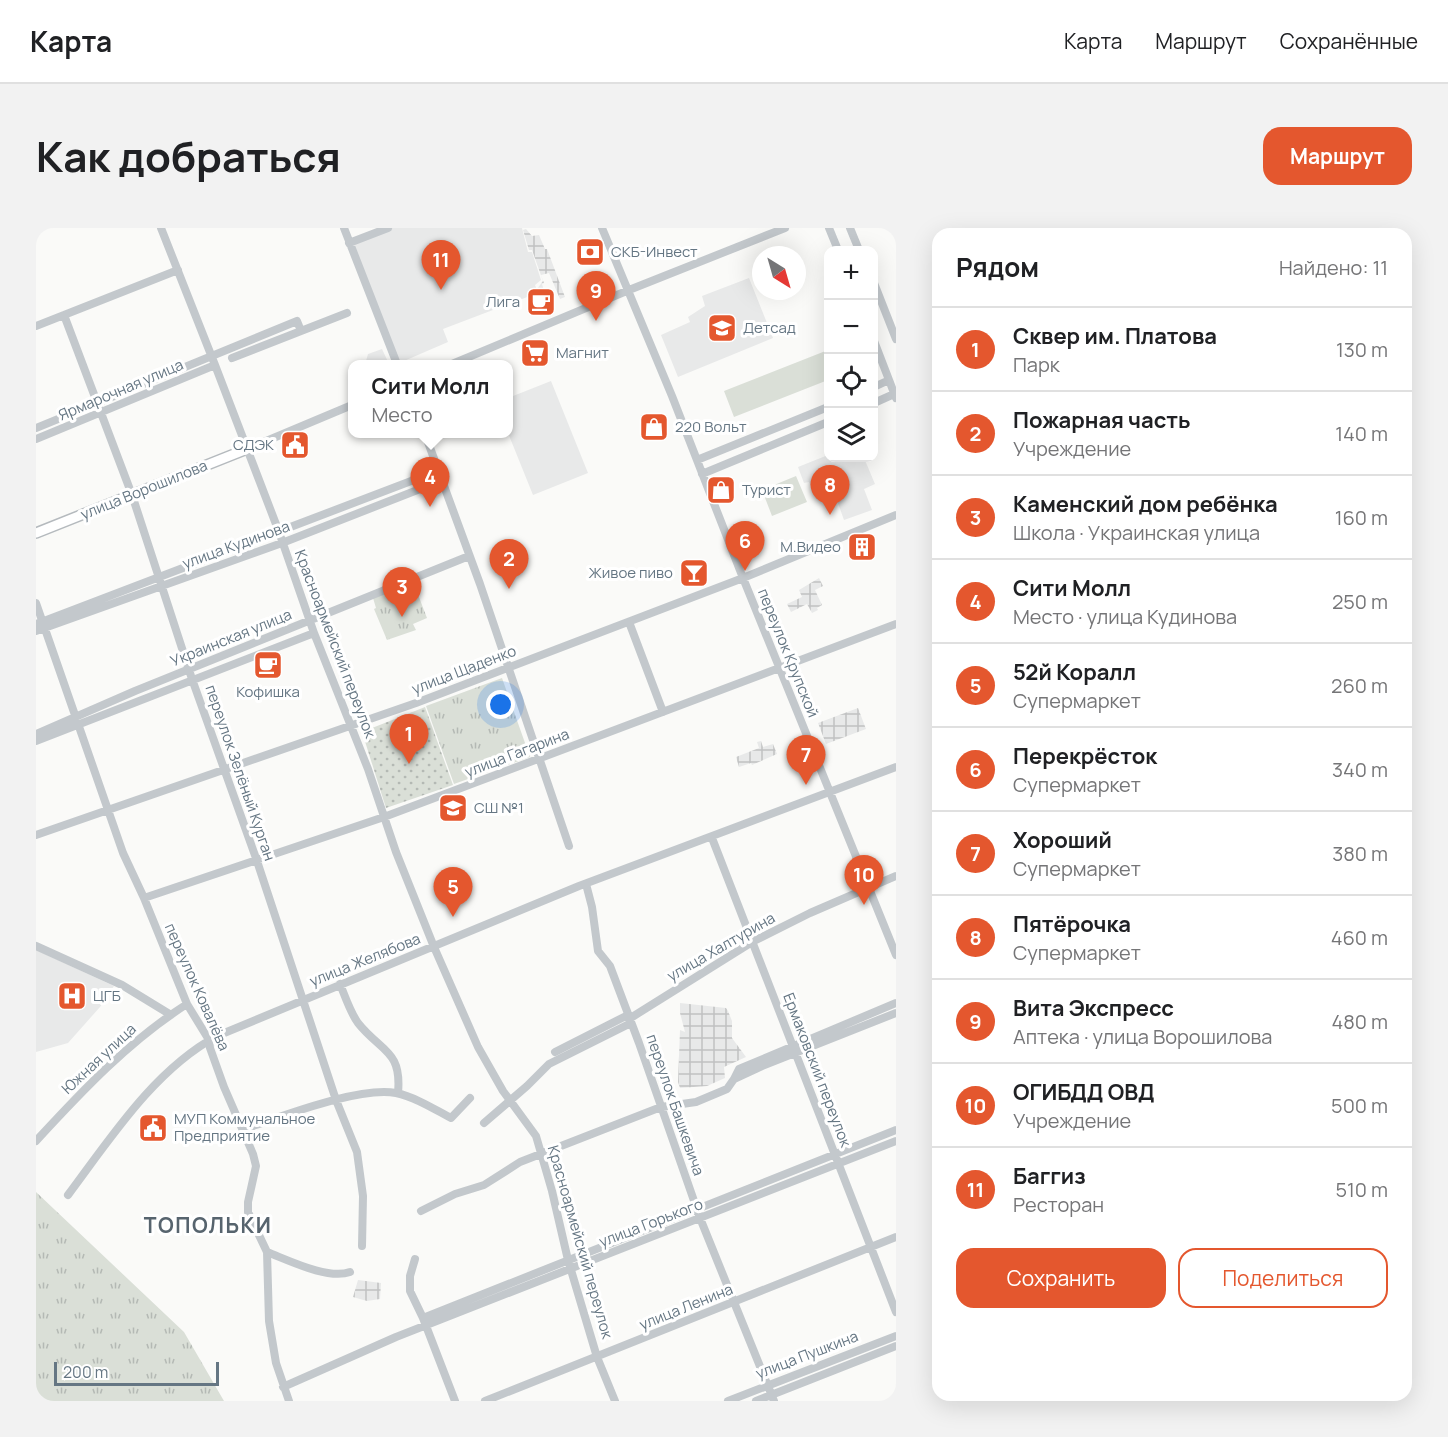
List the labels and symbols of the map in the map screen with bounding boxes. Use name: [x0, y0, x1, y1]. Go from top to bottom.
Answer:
bank icon: СКБ-Инвест: [574, 236, 606, 268]
pin: 11: [422, 241, 460, 290]
place label: СКБ-Инвест: [611, 241, 698, 262]
north arrow: [752, 246, 806, 300]
pin: 9: [576, 272, 616, 321]
cafe icon: Лига: [525, 286, 557, 318]
place label: Лига: [486, 291, 520, 312]
school or university icon: Детсад: [706, 312, 738, 344]
place label: Детсад: [743, 317, 796, 338]
supermarket icon: Магнит: [519, 337, 551, 369]
place label: Магнит: [556, 342, 609, 363]
street label: Ярмарочная улица: [55, 354, 187, 425]
shop icon: 220 Вольт: [638, 411, 670, 443]
place label: 220 Вольт: [675, 416, 747, 437]
public building icon: СДЭК: [279, 429, 311, 461]
place label: СДЭК: [233, 434, 274, 455]
street label: улица Ворошилова: [77, 455, 210, 525]
pin: 4: [410, 458, 450, 507]
pin: 8: [810, 466, 850, 515]
shop icon: Турист: [705, 474, 737, 506]
place label: Турист: [742, 479, 791, 500]
street label: улица Кудинова: [179, 515, 292, 574]
pin: 6: [726, 522, 764, 571]
building icon: М.Видео: [846, 531, 878, 563]
place label: М.Видео: [780, 536, 841, 557]
pin: 2: [490, 540, 528, 589]
street label: Красноармейский переулок: [290, 547, 381, 742]
bar icon: Живое пиво: [678, 557, 710, 589]
place label: Живое пиво: [588, 562, 673, 583]
pin: 3: [382, 568, 422, 617]
street label: переулок Крупской: [753, 585, 824, 720]
street label: Украинская улица: [167, 604, 295, 671]
street label: улица Щаденко: [409, 640, 519, 699]
cafe icon: Кофишка: [252, 649, 284, 681]
place label: Кофишка: [236, 681, 300, 702]
street label: переулок Зелёный Курган: [200, 682, 280, 864]
your location: [486, 690, 515, 719]
pin: 1: [390, 714, 428, 764]
street label: улица Гагарина: [462, 723, 572, 782]
pin: 7: [786, 736, 826, 785]
school or university icon: СШ №1: [437, 792, 469, 824]
place label: СШ №1: [474, 797, 524, 818]
pin: 10: [844, 856, 884, 905]
pin: 5: [434, 868, 472, 917]
street label: улица Халтурина: [663, 907, 779, 986]
street label: переулок Ковалёва: [160, 920, 235, 1054]
street label: улица Желябова: [306, 928, 423, 991]
hospital icon: ЦГБ: [56, 980, 88, 1012]
place label: ЦГБ: [93, 985, 121, 1006]
street label: Ермаковский переулок: [778, 990, 857, 1150]
street label: Южная улица: [57, 1019, 140, 1099]
street label: переулок Башкевича: [641, 1031, 710, 1178]
place label: МУП Коммунальное Предприятие: [174, 1108, 316, 1146]
public building icon: МУП Коммунальное Предприятие: [137, 1112, 169, 1144]
street label: Красноармейский переулок: [543, 1143, 618, 1342]
street label: улица Горького: [596, 1193, 706, 1252]
district label: ТОПОЛЬКИ: [144, 1211, 272, 1239]
street label: улица Ленина: [636, 1278, 736, 1335]
street label: улица Пушкина: [753, 1325, 861, 1384]
scale bar: [54, 1359, 219, 1386]

